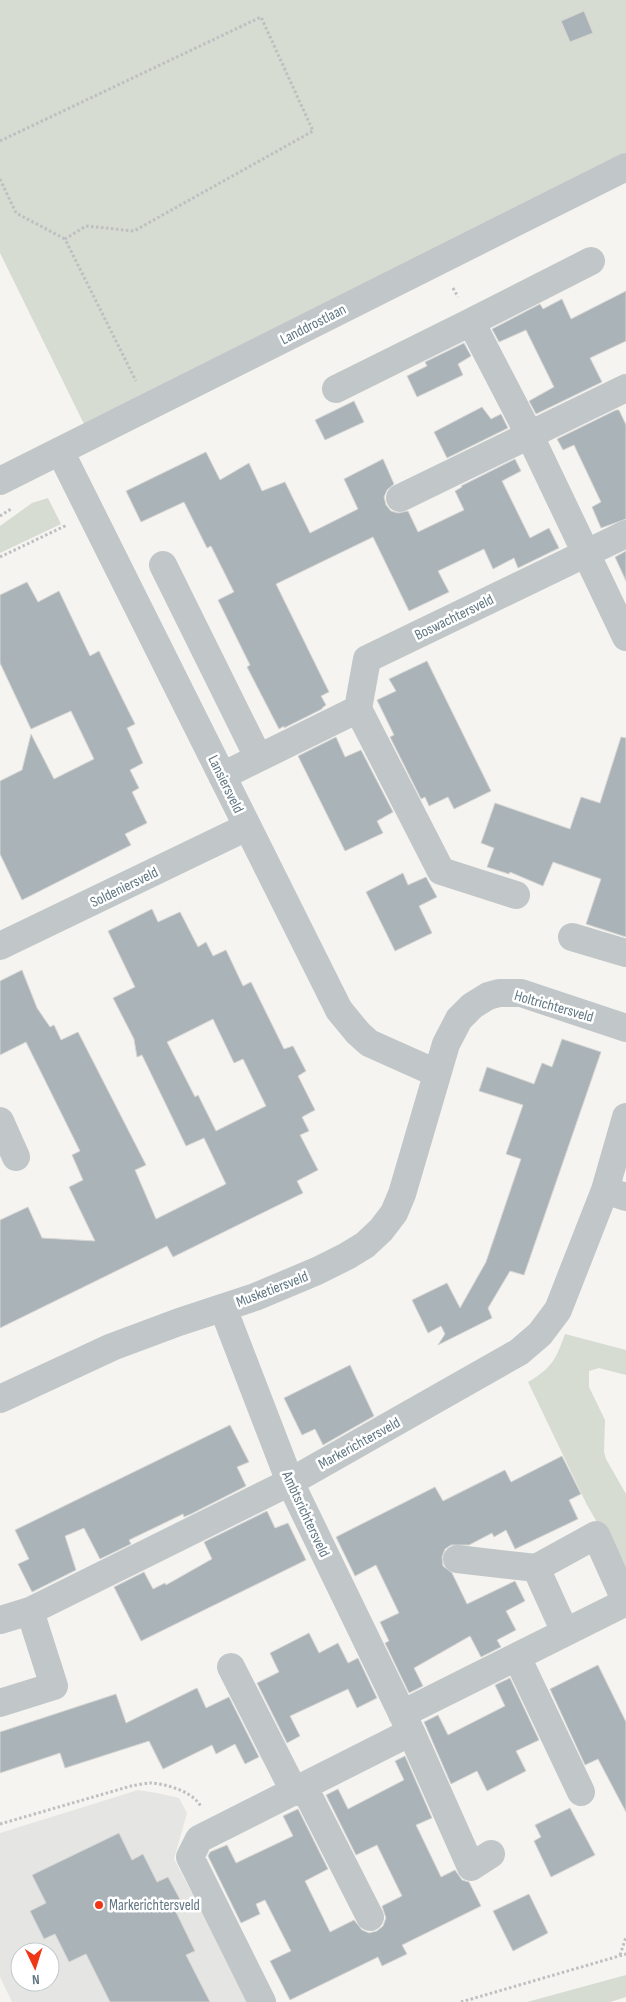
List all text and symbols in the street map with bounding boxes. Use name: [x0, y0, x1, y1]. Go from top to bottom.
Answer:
street label: Landdrostlaan: [277, 300, 349, 349]
street label: Boswachtersveld: [412, 590, 497, 645]
street label: Lansiersveld: [203, 752, 248, 816]
street label: Soldeniersveld: [87, 863, 161, 912]
street label: Holtrichtersveld: [512, 986, 596, 1027]
street label: Musketiersveld: [233, 1267, 311, 1312]
street label: Markerichtersveld: [315, 1413, 404, 1474]
street label: Ambtsrichtersveld: [277, 1467, 334, 1560]
place label: Markerichtersveld: [109, 1896, 200, 1915]
marker: Markerichtersveld: [93, 1899, 105, 1911]
north arrow: [10, 1942, 60, 1992]
text: N: [32, 1971, 40, 1988]

